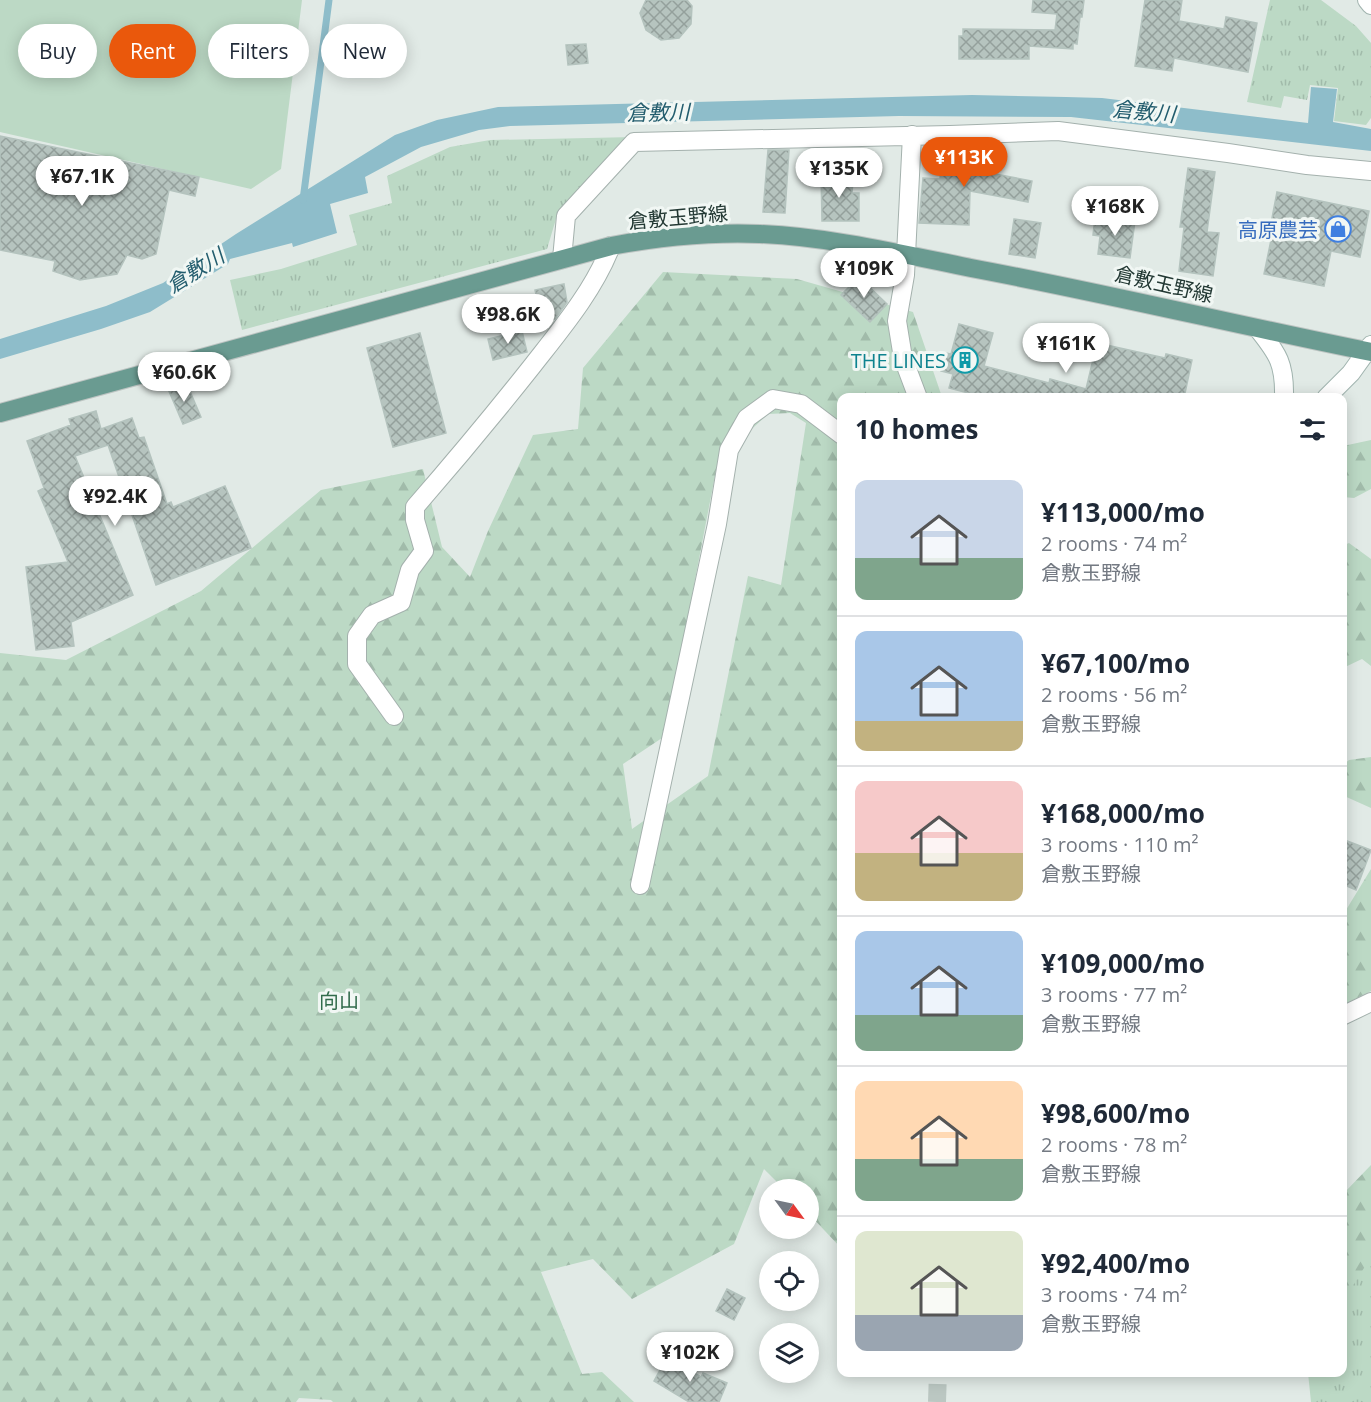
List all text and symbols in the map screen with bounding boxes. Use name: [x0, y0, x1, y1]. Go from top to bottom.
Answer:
chip: Buy: [18, 24, 97, 78]
chip: Rent: [109, 24, 196, 78]
chip: Filters: [208, 24, 309, 78]
chip: New: [321, 24, 407, 78]
water label: 倉敷川: [1111, 94, 1179, 128]
water label: 倉敷川: [626, 97, 692, 127]
pin: ¥113K: [922, 137, 1006, 188]
text: ¥113K: [934, 143, 994, 170]
pin: ¥135K: [797, 148, 881, 199]
text: ¥135K: [809, 154, 869, 181]
pin: ¥67.1K: [33, 156, 131, 207]
text: ¥67.1K: [50, 162, 114, 189]
pin: ¥168K: [1073, 186, 1157, 237]
text: ¥168K: [1085, 192, 1145, 219]
street label: 倉敷玉野線: [627, 199, 729, 235]
shop icon: 高原農芸: [1323, 214, 1353, 244]
place label: 高原農芸: [1238, 216, 1318, 243]
water label: 倉敷川: [161, 240, 231, 299]
pin: ¥109K: [822, 248, 906, 299]
text: ¥109K: [834, 254, 894, 281]
street label: 倉敷玉野線: [1112, 260, 1216, 308]
pin: ¥98.6K: [459, 294, 557, 345]
text: ¥98.6K: [476, 300, 540, 327]
pin: ¥161K: [1024, 323, 1108, 374]
text: ¥161K: [1036, 329, 1096, 356]
building icon: THE LINES: [950, 345, 980, 375]
place label: THE LINES: [851, 347, 946, 374]
pin: ¥60.6K: [135, 352, 233, 403]
text: ¥60.6K: [152, 358, 216, 385]
text: 10 homes: [855, 411, 979, 447]
icon: filters: [1296, 413, 1329, 446]
pin: ¥92.4K: [66, 476, 164, 527]
text: ¥92.4K: [83, 482, 147, 509]
text: ¥113,000/mo: [1041, 494, 1205, 530]
icon: home: [903, 504, 975, 576]
text: 2 rooms · 74 m²: [1041, 530, 1187, 557]
text: 倉敷玉野線: [1041, 559, 1141, 586]
text: ¥67,100/mo: [1041, 645, 1190, 681]
icon: home: [903, 655, 975, 727]
text: 2 rooms · 56 m²: [1041, 681, 1187, 708]
text: 倉敷玉野線: [1041, 710, 1141, 737]
text: ¥168,000/mo: [1041, 795, 1205, 831]
icon: home: [903, 805, 975, 877]
text: 3 rooms · 110 m²: [1041, 831, 1199, 858]
text: 倉敷玉野線: [1041, 860, 1141, 887]
text: ¥109,000/mo: [1041, 945, 1205, 981]
icon: home: [903, 955, 975, 1027]
text: 3 rooms · 77 m²: [1041, 981, 1187, 1008]
park label: 向山: [319, 987, 359, 1014]
text: 倉敷玉野線: [1041, 1010, 1141, 1037]
text: ¥98,600/mo: [1041, 1095, 1190, 1131]
icon: home: [903, 1105, 975, 1177]
text: 2 rooms · 78 m²: [1041, 1131, 1187, 1158]
text: 倉敷玉野線: [1041, 1160, 1141, 1187]
north arrow: [759, 1179, 819, 1239]
map controls: [759, 1179, 819, 1383]
text: ¥92,400/mo: [1041, 1245, 1190, 1281]
button: locate: [759, 1251, 819, 1311]
icon: home: [903, 1255, 975, 1327]
text: 3 rooms · 74 m²: [1041, 1281, 1187, 1308]
text: 倉敷玉野線: [1041, 1310, 1141, 1337]
button: layers: [759, 1323, 819, 1383]
pin: ¥102K: [648, 1332, 732, 1383]
text: ¥102K: [660, 1338, 720, 1365]

